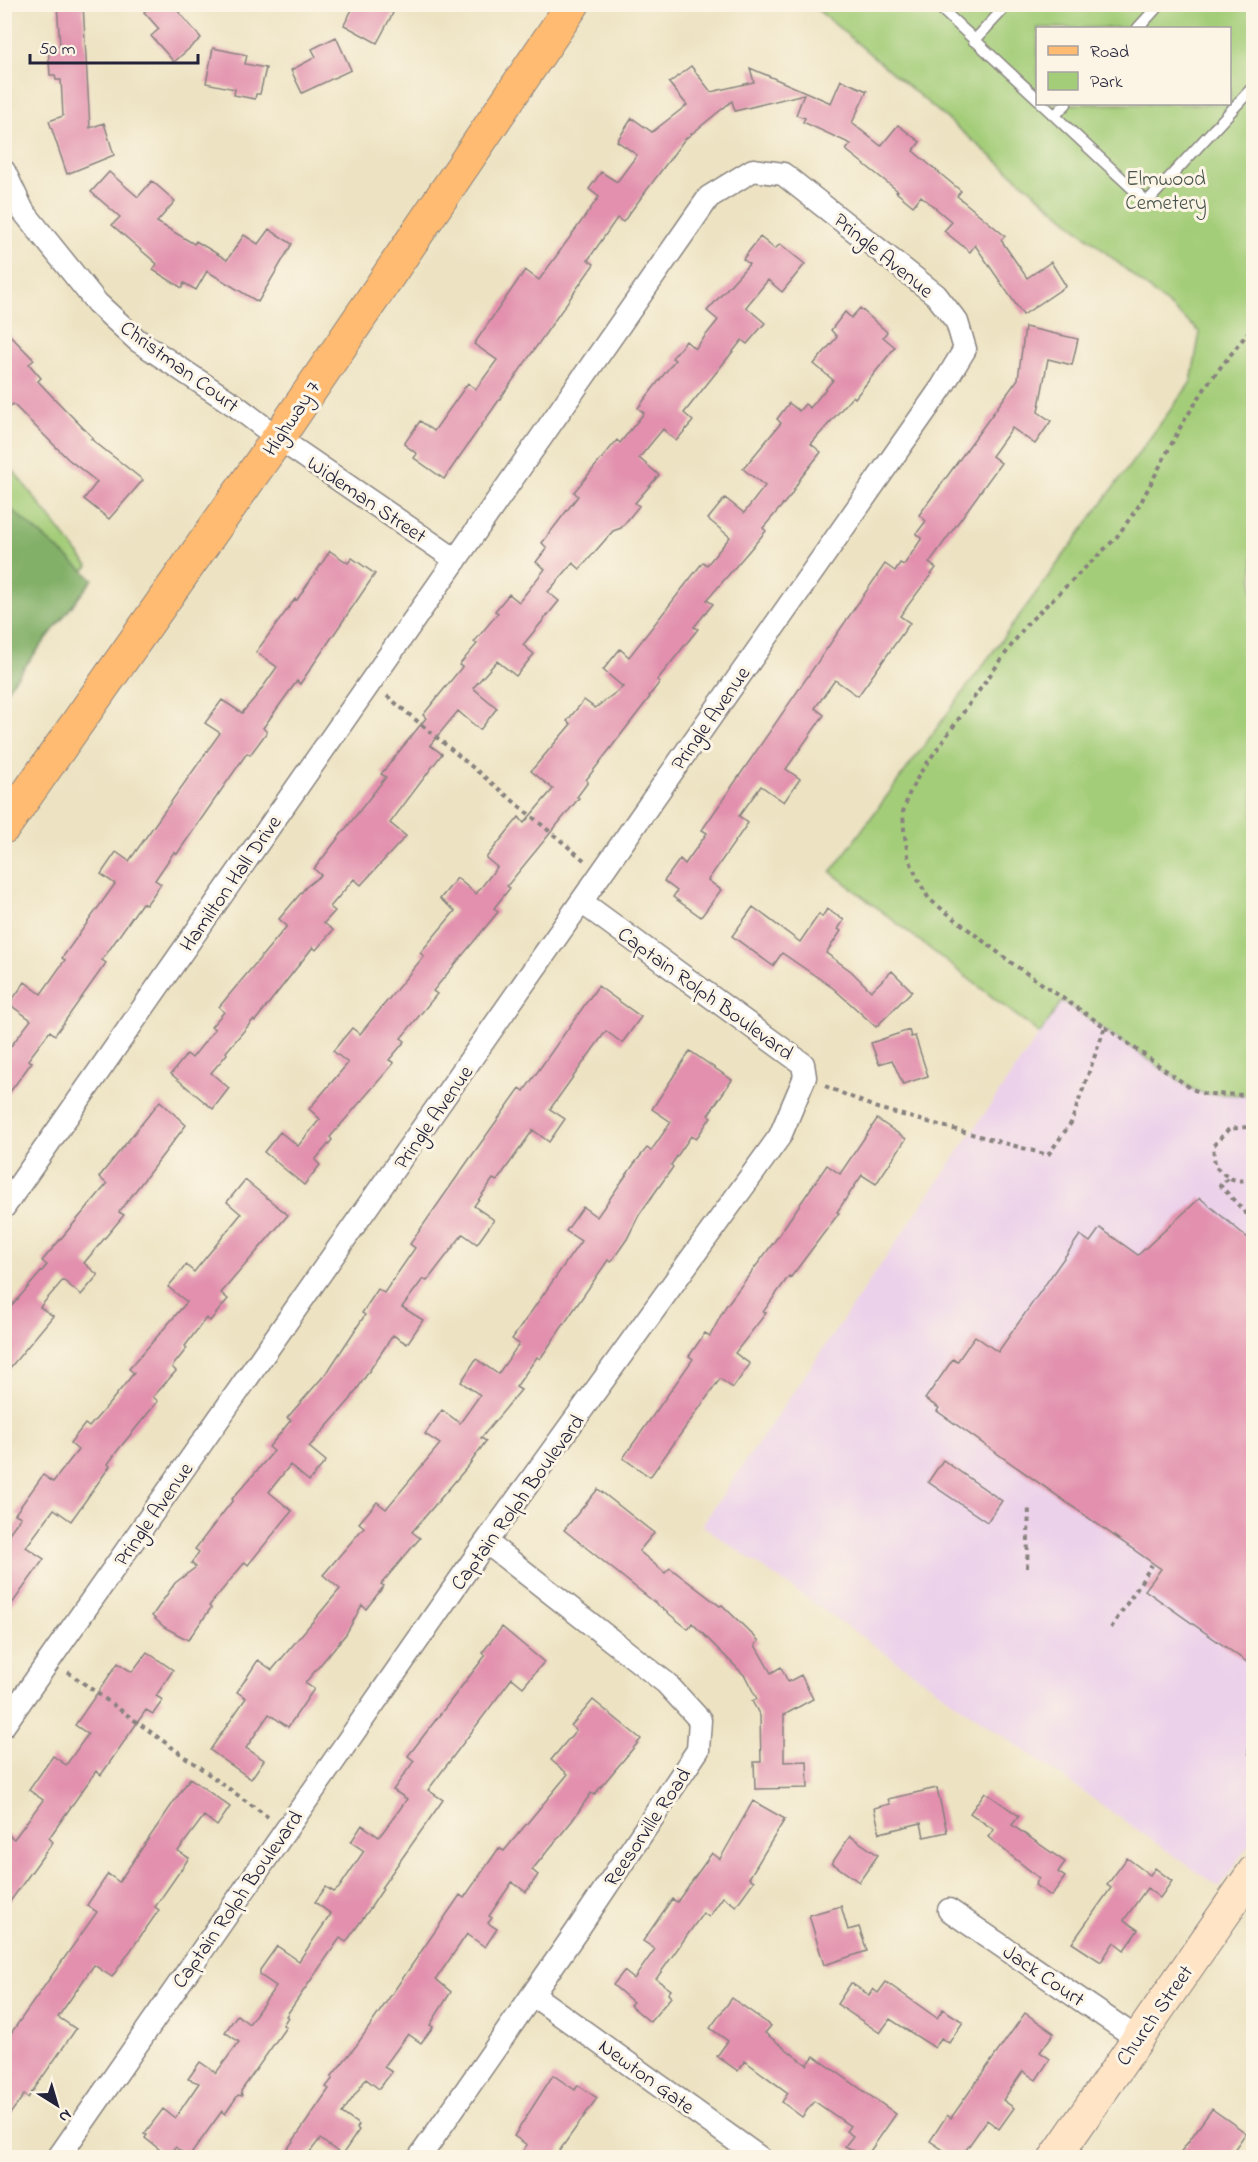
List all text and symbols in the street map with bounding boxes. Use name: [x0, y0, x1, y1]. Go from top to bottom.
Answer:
scale bar: [30, 27, 198, 65]
legend: [1036, 27, 1231, 105]
text: 50 m: [39, 37, 76, 63]
text: Road: [1090, 40, 1129, 66]
text: Park: [1090, 70, 1123, 96]
park label: Elmwood Cemetery: [1125, 165, 1207, 221]
street label: Pringle Avenue: [825, 207, 940, 308]
street label: Christman Court: [113, 314, 245, 421]
street label: Highway 7: [256, 375, 331, 464]
street label: Wideman Street: [300, 450, 432, 552]
street label: Pringle Avenue: [665, 660, 761, 779]
street label: Hamilton Hall Drive: [173, 809, 290, 958]
street label: Captain Rolph Boulevard: [611, 920, 799, 1069]
street label: Pringle Avenue: [388, 1059, 484, 1178]
street label: Captain Rolph Boulevard: [444, 1409, 593, 1597]
street label: Pringle Avenue: [108, 1456, 204, 1575]
street label: Reesorville Road: [598, 1762, 700, 1894]
street label: Captain Rolph Boulevard: [166, 1805, 312, 1995]
street label: Jack Court: [996, 1938, 1090, 2015]
street label: Church Street: [1110, 1959, 1202, 2073]
street label: Newton Gate: [592, 2033, 700, 2123]
north arrow: [27, 2075, 87, 2135]
text: N: [53, 2103, 76, 2128]

